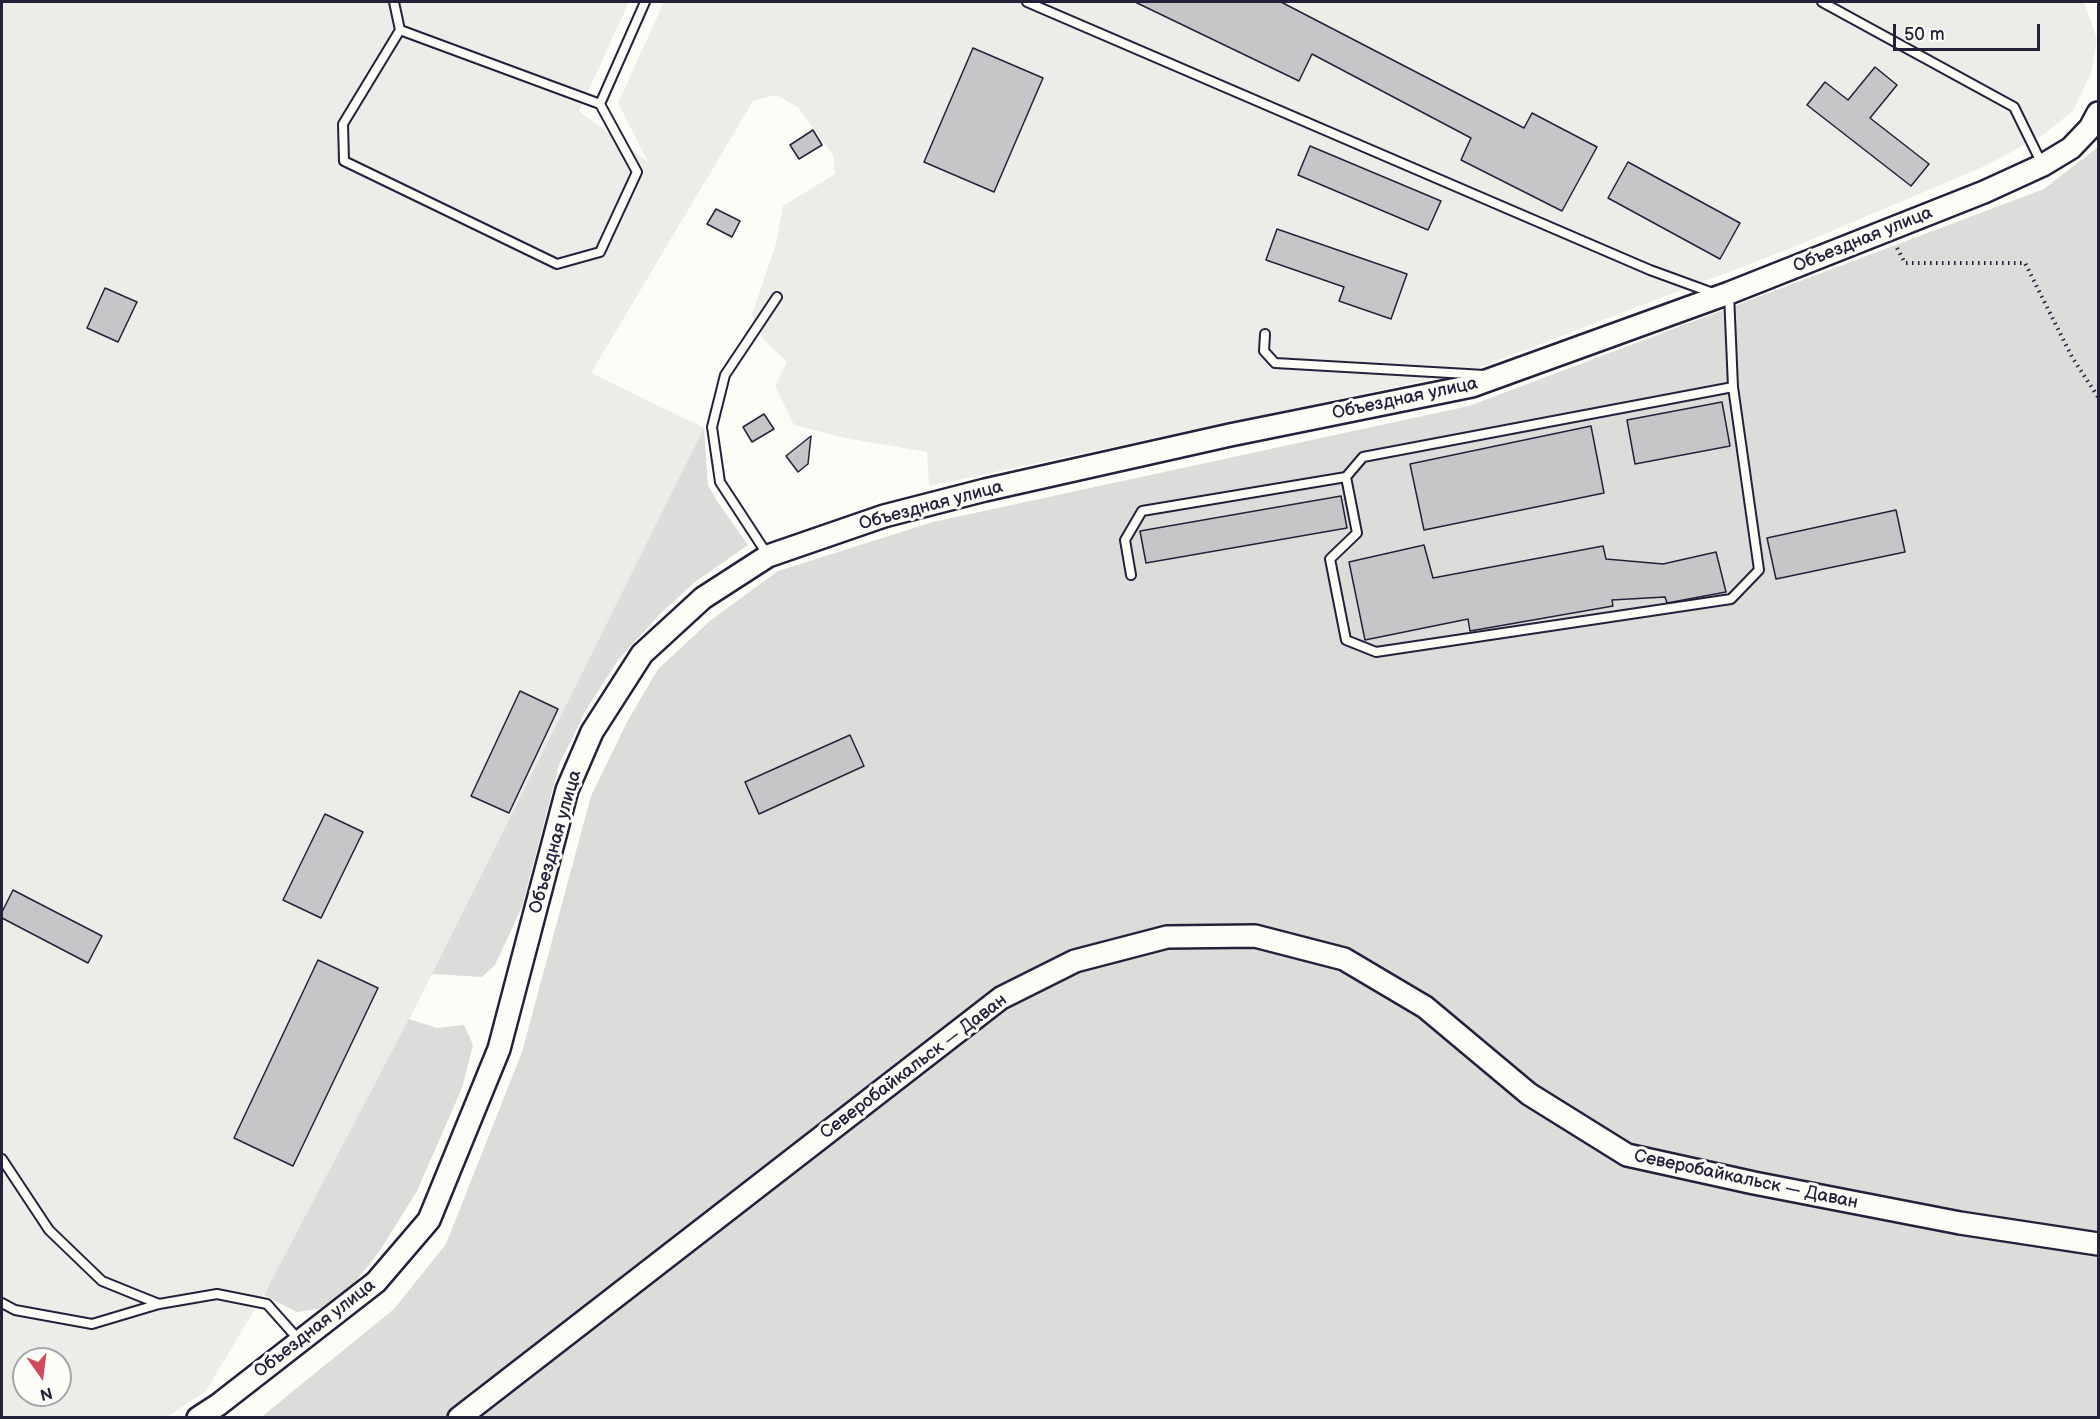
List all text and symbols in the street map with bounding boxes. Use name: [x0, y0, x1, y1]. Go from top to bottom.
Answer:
scale bar: [1896, 12, 2043, 50]
text: 50 m: [1904, 24, 1945, 45]
street label: Объездная улица: [1790, 202, 1936, 278]
street label: Объездная улица: [1330, 373, 1480, 425]
street label: Объездная улица: [857, 476, 1005, 536]
street label: Объездная улица: [525, 768, 587, 916]
street label: Северобайкальск — Даван: [816, 990, 1012, 1144]
street label: Северобайкальск — Даван: [1632, 1146, 1860, 1214]
street label: Объездная улица: [250, 1275, 380, 1383]
north arrow: [12, 1347, 72, 1407]
text: N: [38, 1382, 54, 1404]

